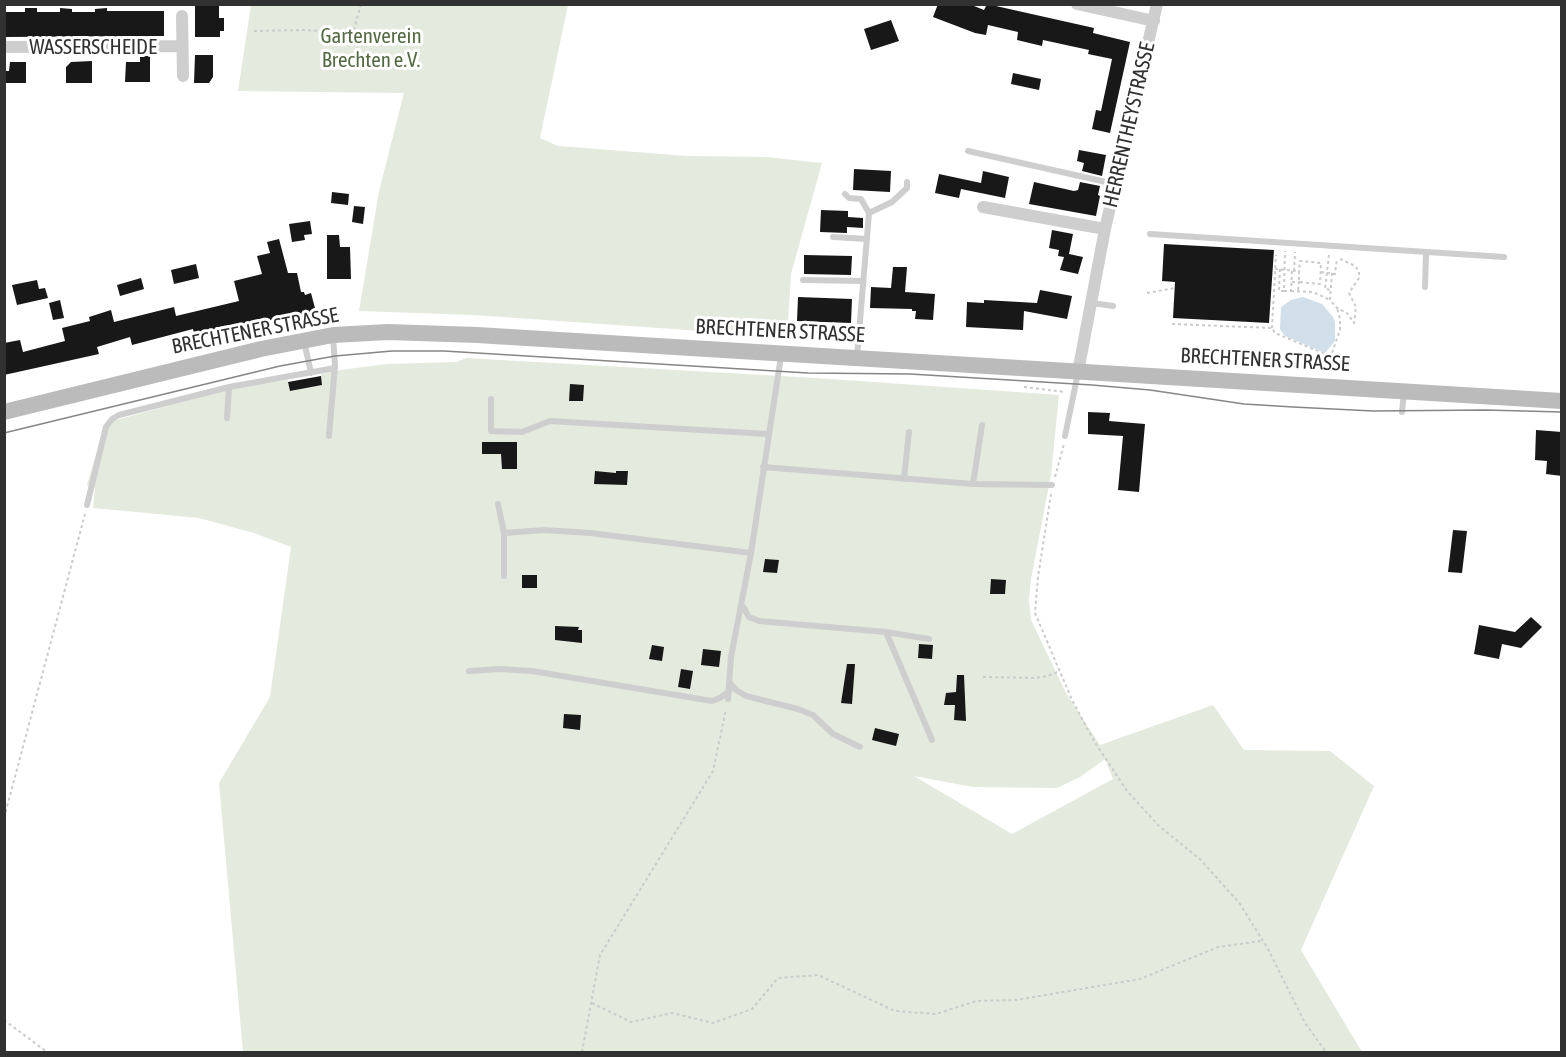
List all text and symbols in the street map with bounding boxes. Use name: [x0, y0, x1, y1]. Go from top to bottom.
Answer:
park label: Gartenverein Brechten e.V.: [320, 23, 422, 73]
street label: WASSERSCHEIDE: [29, 34, 157, 60]
street label: HERRENTHEYSTRASSE: [1098, 40, 1160, 210]
street label: BRECHTENER STRASSE: [169, 302, 341, 360]
street label: BRECHTENER STRASSE: [695, 314, 865, 348]
street label: BRECHTENER STRASSE: [1180, 343, 1350, 377]

